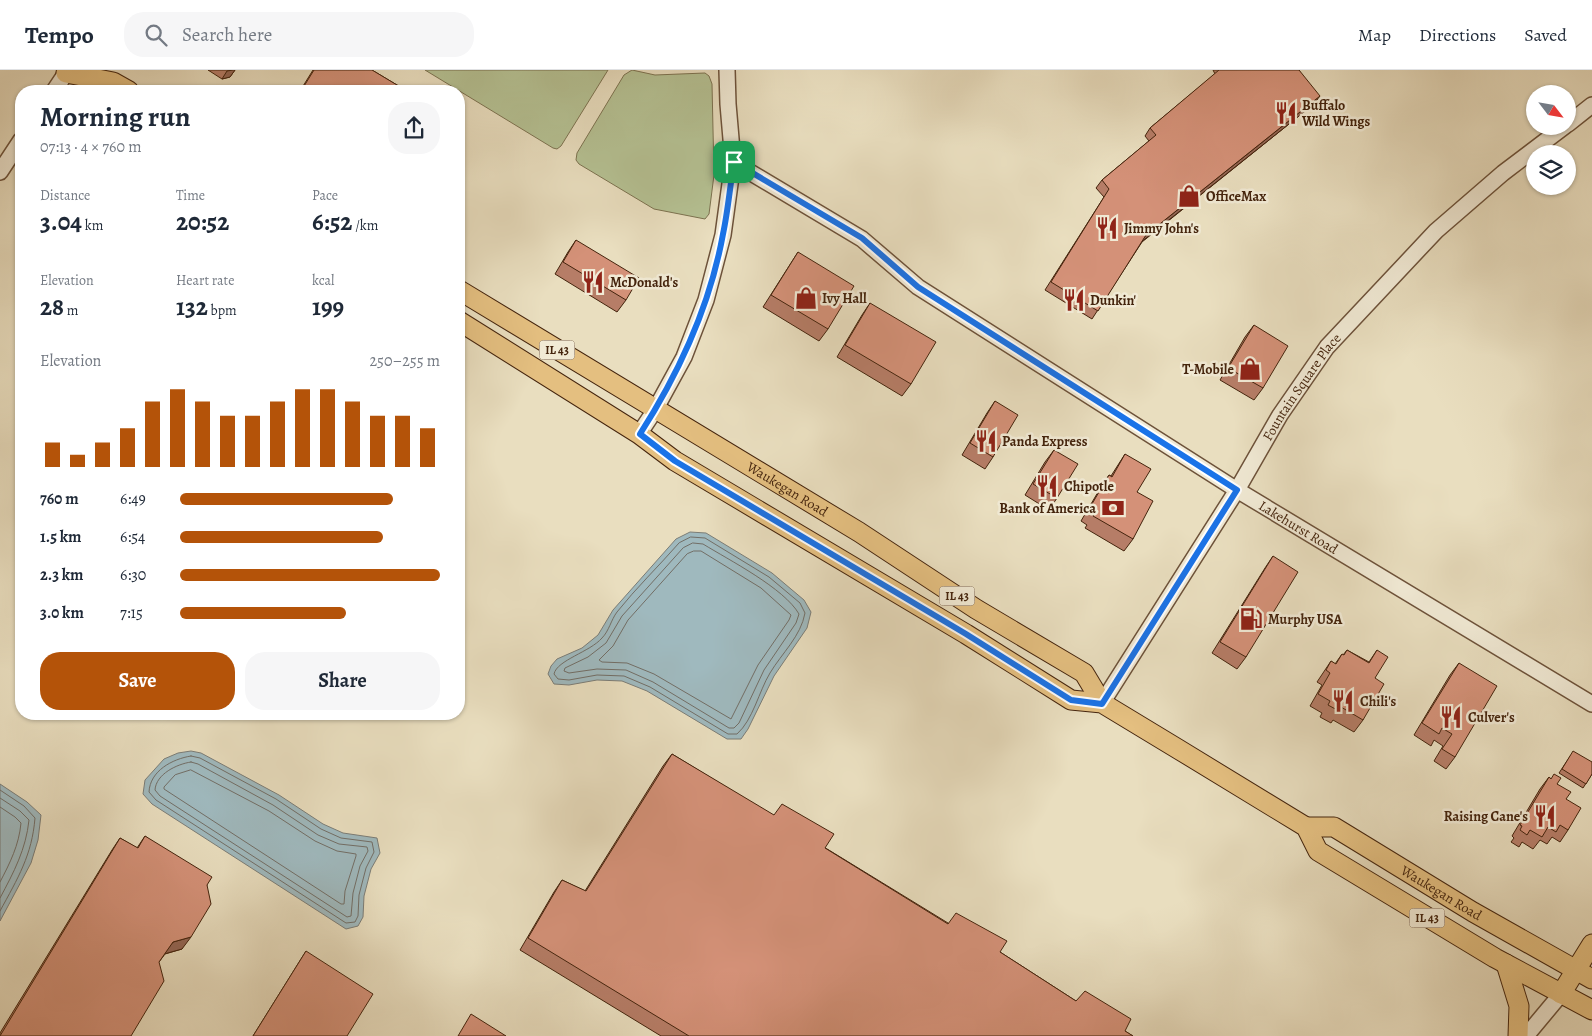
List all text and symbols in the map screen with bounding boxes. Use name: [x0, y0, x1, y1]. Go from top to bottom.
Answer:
search box: [124, 12, 474, 57]
text: Tempo: [25, 19, 94, 51]
icon: search: [142, 21, 170, 49]
text: Search here: [182, 22, 272, 48]
text: Map: [1358, 23, 1391, 47]
text: Directions: [1419, 23, 1496, 47]
text: Saved: [1524, 23, 1567, 47]
north arrow: [1526, 85, 1576, 135]
map controls: [1526, 85, 1576, 195]
place label: Buffalo Wild Wings: [1301, 96, 1370, 131]
text: Morning run: [40, 98, 190, 136]
restaurant icon: Buffalo Wild Wings: [1273, 100, 1299, 126]
button: share: [388, 102, 440, 154]
text: 07:13 · 4 × 760 m: [40, 136, 142, 158]
pin: [713, 141, 755, 183]
button: layers: [1526, 145, 1576, 195]
icon: arrive: [720, 148, 748, 176]
shop icon: OfficeMax: [1176, 183, 1202, 209]
text: Distance: [40, 186, 90, 205]
text: Time: [176, 186, 205, 205]
text: Pace: [312, 186, 338, 205]
place label: OfficeMax: [1206, 187, 1266, 206]
text: 3.04: [40, 205, 82, 239]
text: 20:52: [176, 205, 229, 239]
text: 6:52: [312, 205, 352, 239]
restaurant icon: Jimmy John's: [1094, 215, 1120, 241]
text: km: [82, 216, 103, 235]
text: /km: [352, 216, 378, 235]
place label: Jimmy John's: [1124, 219, 1199, 238]
restaurant icon: McDonald's: [580, 269, 606, 295]
text: Elevation: [40, 271, 94, 290]
text: Heart rate: [176, 271, 234, 290]
text: kcal: [312, 271, 334, 290]
place label: McDonald's: [610, 273, 678, 292]
shop icon: Ivy Hall: [793, 285, 819, 311]
restaurant icon: Dunkin': [1061, 287, 1087, 313]
place label: Ivy Hall: [822, 289, 867, 308]
text: 28: [40, 290, 64, 324]
text: 132: [176, 290, 208, 324]
text: 199: [312, 290, 344, 324]
place label: Dunkin': [1090, 291, 1137, 310]
text: m: [64, 301, 79, 320]
text: bpm: [208, 301, 237, 320]
street label: Fountain Square Place: [1258, 329, 1345, 444]
road number: IL 43: [540, 340, 574, 360]
text: Elevation: [40, 350, 101, 372]
text: 250–255 m: [369, 350, 440, 372]
shop icon: T-Mobile: [1237, 356, 1263, 382]
place label: T-Mobile: [1182, 360, 1235, 379]
restaurant icon: Panda Express: [973, 428, 999, 454]
place label: Panda Express: [1002, 432, 1088, 451]
street label: Waukegan Road: [742, 457, 832, 521]
restaurant icon: Chipotle: [1034, 473, 1060, 499]
place label: Chipotle: [1064, 477, 1114, 496]
text: 760 m: [40, 488, 79, 510]
text: 6:49: [120, 488, 146, 510]
bank icon: Bank of America: [1100, 495, 1126, 521]
street label: Lakehurst Road: [1255, 496, 1342, 559]
place label: Bank of America: [999, 499, 1096, 518]
text: 1.5 km: [40, 526, 81, 548]
text: 6:54: [120, 526, 145, 548]
text: 2.3 km: [40, 564, 83, 586]
text: 6:30: [120, 564, 146, 586]
road number: IL 43: [940, 586, 974, 606]
text: 3.0 km: [40, 602, 84, 624]
text: 7:15: [120, 602, 143, 624]
fuel station icon: Murphy USA: [1238, 606, 1264, 632]
place label: Murphy USA: [1268, 610, 1343, 629]
button: Save: [40, 652, 235, 710]
button: Share: [245, 652, 440, 710]
restaurant icon: Chili's: [1330, 688, 1356, 714]
place label: Chili's: [1360, 692, 1397, 711]
restaurant icon: Culver's: [1438, 704, 1464, 730]
place label: Culver's: [1468, 708, 1515, 727]
restaurant icon: Raising Cane's: [1532, 803, 1558, 829]
place label: Raising Cane's: [1444, 807, 1528, 826]
street label: Waukegan Road: [1396, 861, 1486, 925]
road number: IL 43: [1410, 908, 1444, 928]

